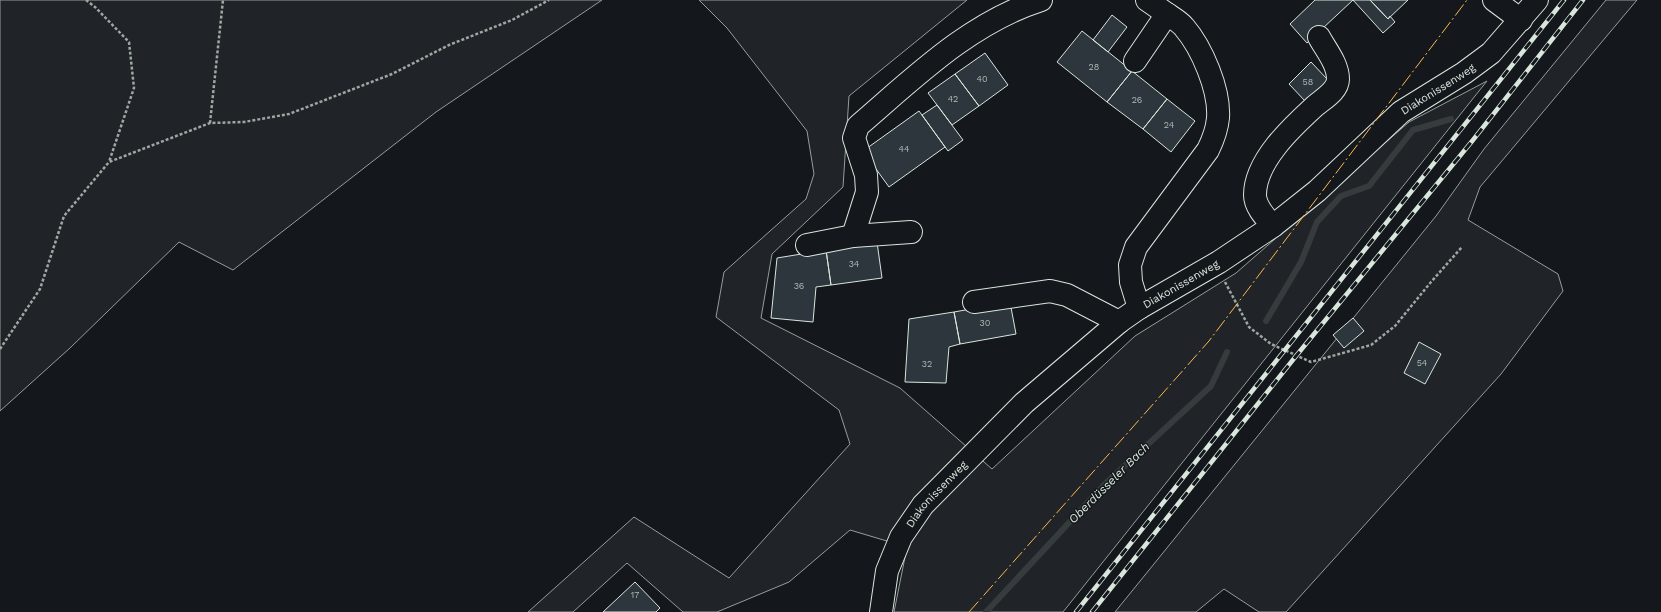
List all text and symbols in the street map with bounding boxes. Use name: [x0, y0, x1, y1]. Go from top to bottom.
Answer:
street label: Diakonissenweg: [1398, 61, 1478, 118]
house number: 28: [1089, 62, 1099, 72]
house number: 40: [976, 74, 988, 84]
house number: 58: [1303, 77, 1313, 87]
house number: 42: [948, 94, 958, 104]
house number: 26: [1132, 95, 1142, 105]
house number: 24: [1164, 120, 1175, 130]
house number: 44: [899, 144, 910, 154]
street label: Diakonissenweg: [1141, 257, 1221, 311]
house number: 34: [849, 259, 860, 269]
house number: 36: [794, 281, 804, 291]
house number: 30: [980, 318, 991, 328]
house number: 54: [1417, 358, 1428, 368]
house number: 32: [922, 359, 932, 369]
water label: Oberdüsseler Bach: [1066, 440, 1152, 526]
street label: Diakonissenweg: [903, 458, 970, 530]
house number: 17: [631, 590, 639, 600]

